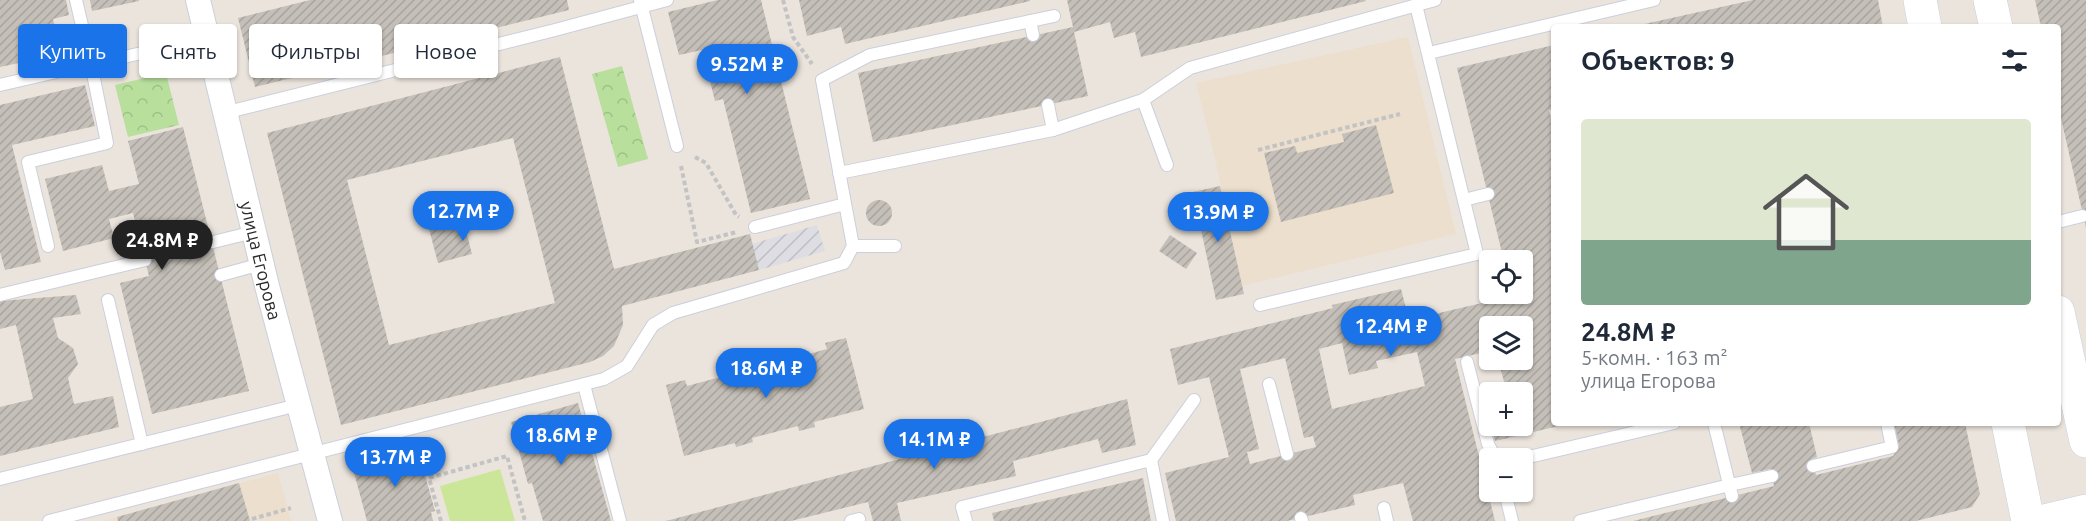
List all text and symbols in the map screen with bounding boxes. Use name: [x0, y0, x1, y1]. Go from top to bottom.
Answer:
chip: Купить: [18, 24, 127, 78]
chip: Снять: [139, 24, 237, 78]
chip: Фильтры: [249, 24, 382, 78]
chip: Новое: [394, 24, 498, 78]
pin: 9.52M ₽: [692, 44, 802, 95]
icon: filters: [1998, 44, 2031, 77]
text: Объектов: 9: [1581, 46, 1735, 75]
text: 9.52M ₽: [711, 52, 783, 75]
icon: home: [1752, 158, 1860, 266]
pin: 12.7M ₽: [408, 191, 518, 242]
pin: 13.9M ₽: [1163, 192, 1273, 243]
street label: улица Егорова: [237, 199, 286, 322]
text: 12.7M ₽: [427, 199, 499, 222]
text: 13.9M ₽: [1182, 200, 1254, 223]
pin: 24.8M ₽: [107, 220, 217, 271]
text: 24.8M ₽: [126, 228, 198, 251]
map controls: [1479, 250, 1533, 502]
button: locate: [1479, 250, 1533, 304]
pin: 12.4M ₽: [1336, 306, 1446, 357]
text: 12.4M ₽: [1355, 314, 1427, 337]
button: layers: [1479, 316, 1533, 370]
text: 24.8M ₽: [1581, 317, 1675, 346]
text: 5-комн. · 163 m²: [1581, 346, 1728, 369]
pin: 18.6M ₽: [711, 348, 821, 399]
text: 18.6M ₽: [730, 356, 802, 379]
text: улица Егорова: [1581, 369, 1716, 392]
button: +: [1479, 382, 1533, 436]
pin: 18.6M ₽: [506, 415, 616, 466]
pin: 14.1M ₽: [879, 419, 989, 470]
text: 18.6M ₽: [525, 423, 597, 446]
text: 14.1M ₽: [898, 427, 970, 450]
pin: 13.7M ₽: [340, 437, 450, 488]
text: 13.7M ₽: [359, 445, 431, 468]
button: −: [1479, 448, 1533, 502]

